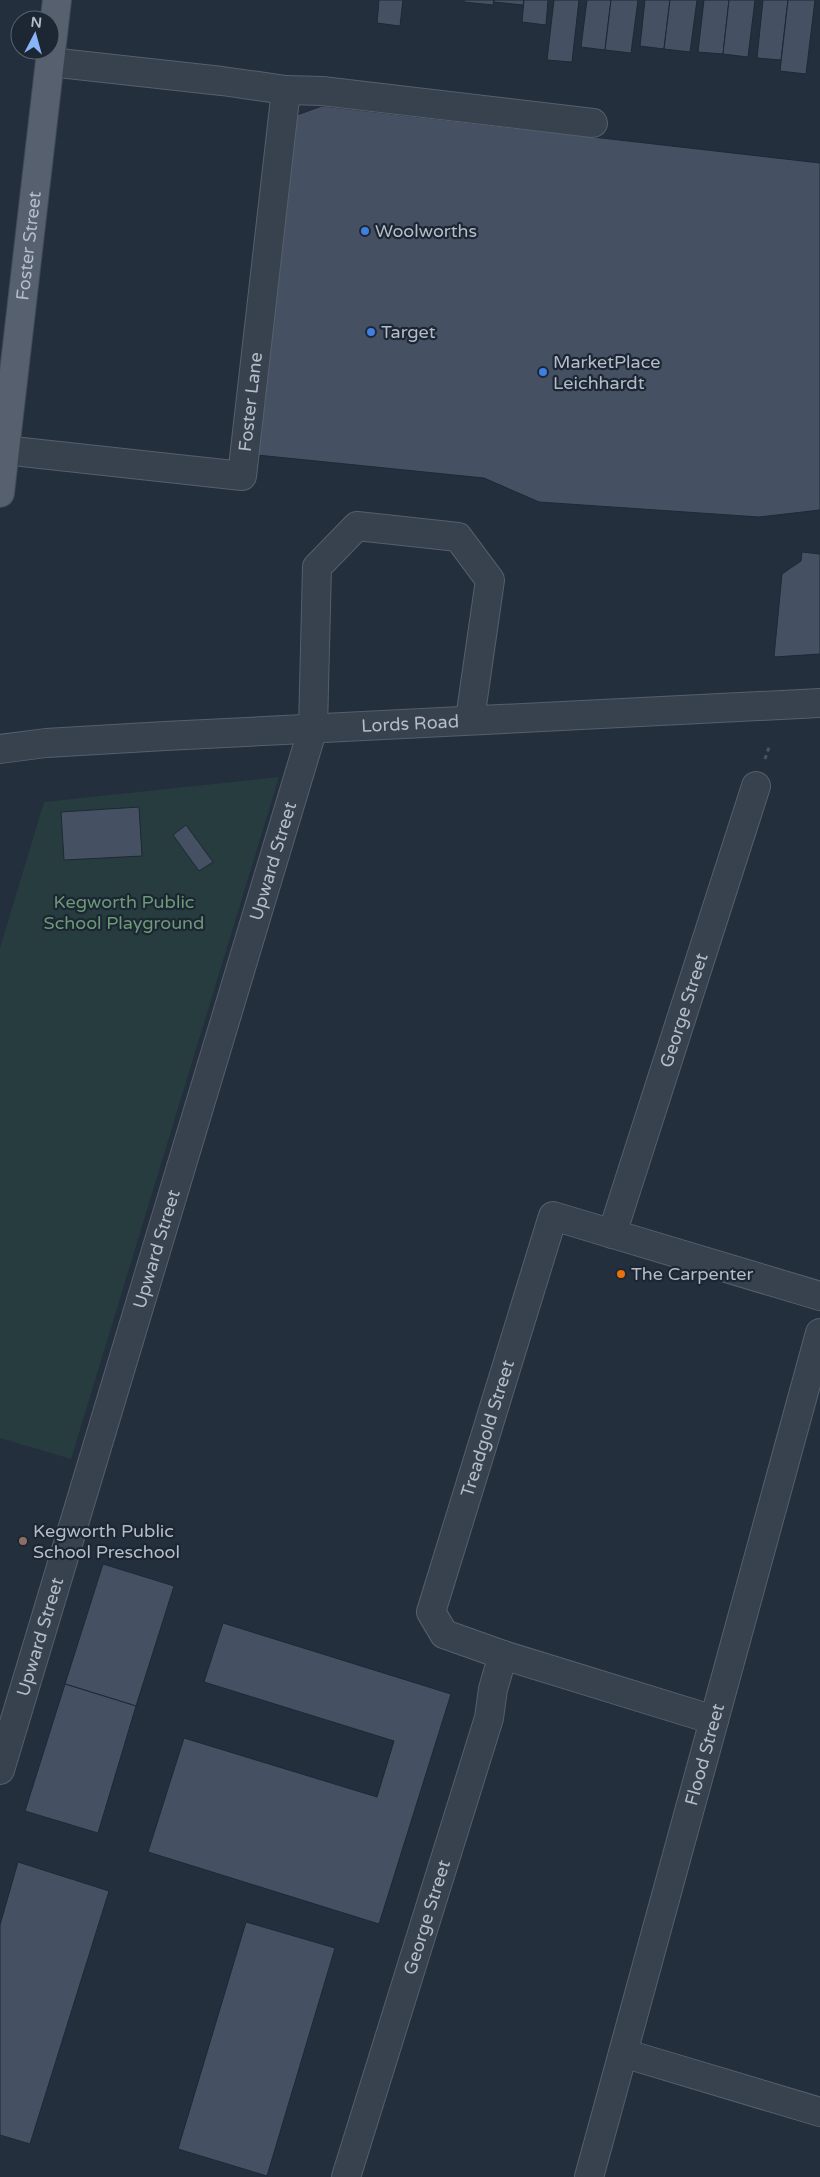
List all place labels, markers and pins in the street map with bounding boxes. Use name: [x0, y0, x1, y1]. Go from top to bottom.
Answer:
place label: Woolworths: [375, 220, 477, 242]
marker: Woolworths: [359, 225, 371, 237]
place label: Target: [381, 321, 436, 343]
marker: Target: [365, 326, 377, 338]
place label: MarketPlace Leichhardt: [553, 351, 660, 394]
marker: MarketPlace Leichhardt: [537, 366, 549, 378]
place label: The Carpenter: [631, 1263, 753, 1285]
marker: The Carpenter: [615, 1268, 627, 1280]
place label: Kegworth Public School Preschool: [33, 1520, 180, 1563]
marker: Kegworth Public School Preschool: [17, 1535, 29, 1547]

